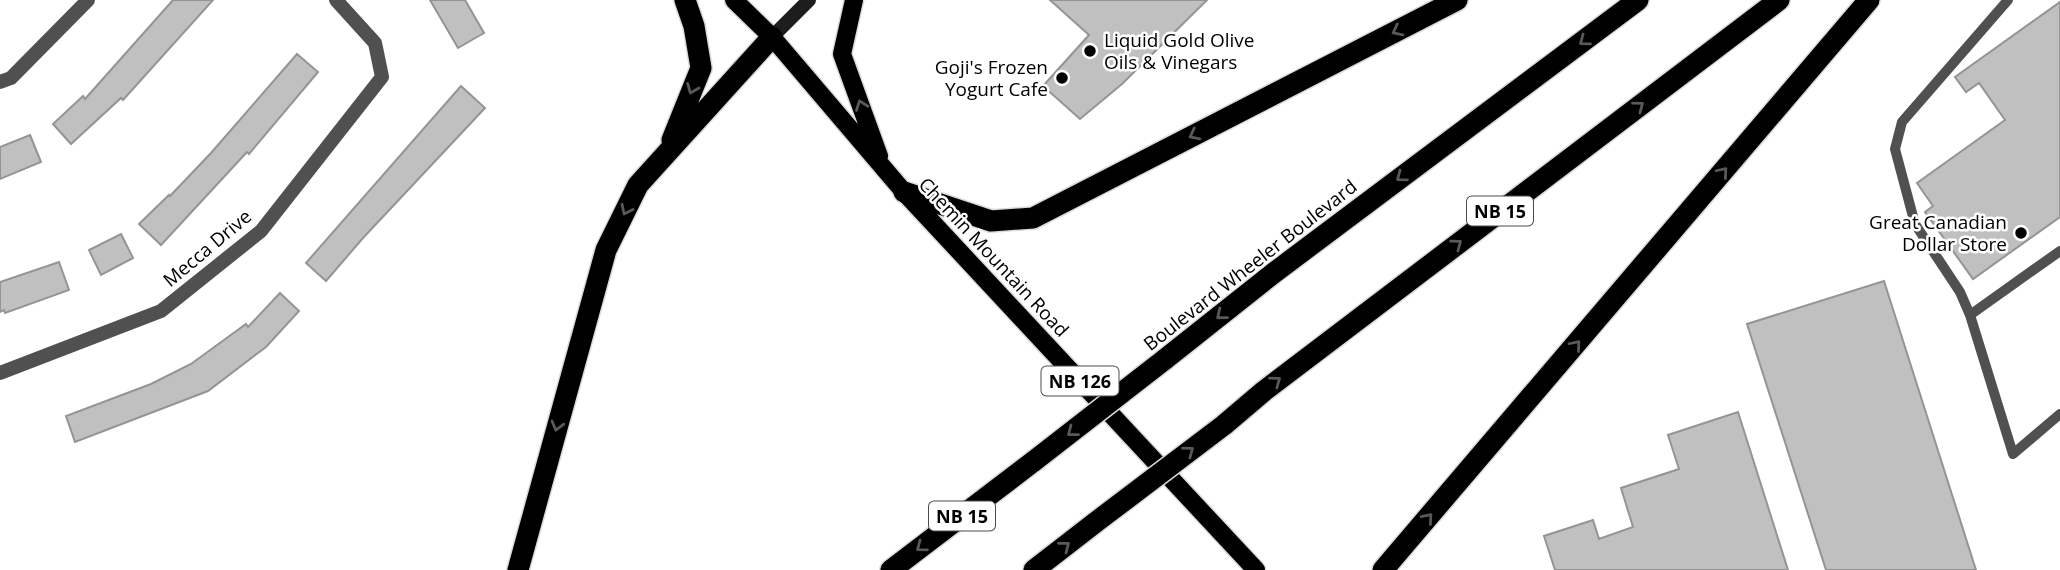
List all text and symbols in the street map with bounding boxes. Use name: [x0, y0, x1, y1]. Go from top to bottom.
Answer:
one-way arrow: [1392, 23, 1404, 37]
place label: Liquid Gold Olive Oils & Vinegars: [1104, 27, 1254, 75]
one-way arrow: [1579, 33, 1591, 45]
marker: Liquid Gold Olive Oils & Vinegars: [1082, 43, 1098, 59]
place label: Goji's Frozen Yogurt Cafe: [935, 54, 1048, 102]
marker: Goji's Frozen Yogurt Cafe: [1054, 70, 1070, 86]
one-way arrow: [687, 82, 701, 94]
one-way arrow: [855, 99, 869, 111]
one-way arrow: [1631, 102, 1643, 115]
one-way arrow: [1189, 127, 1202, 141]
one-way arrow: [1715, 167, 1727, 180]
one-way arrow: [1397, 169, 1409, 181]
street label: Chemin Mountain Road: [913, 172, 1075, 342]
street label: Boulevard Wheeler Boulevard: [1138, 173, 1362, 357]
road number: NB 15: [1467, 196, 1533, 226]
street label: Mecca Drive: [157, 203, 257, 293]
one-way arrow: [620, 203, 634, 215]
place label: Great Canadian Dollar Store: [1869, 209, 2007, 257]
marker: Great Canadian Dollar Store: [2013, 225, 2029, 241]
one-way arrow: [1450, 239, 1462, 252]
one-way arrow: [1216, 307, 1229, 319]
one-way arrow: [1567, 341, 1580, 353]
road number: NB 126: [1042, 366, 1118, 396]
one-way arrow: [1268, 377, 1281, 390]
one-way arrow: [551, 420, 566, 432]
one-way arrow: [1067, 423, 1079, 436]
one-way arrow: [1181, 447, 1194, 459]
road number: NB 15: [929, 502, 995, 530]
one-way arrow: [1420, 514, 1432, 527]
one-way arrow: [916, 539, 929, 552]
one-way arrow: [1057, 541, 1070, 554]

